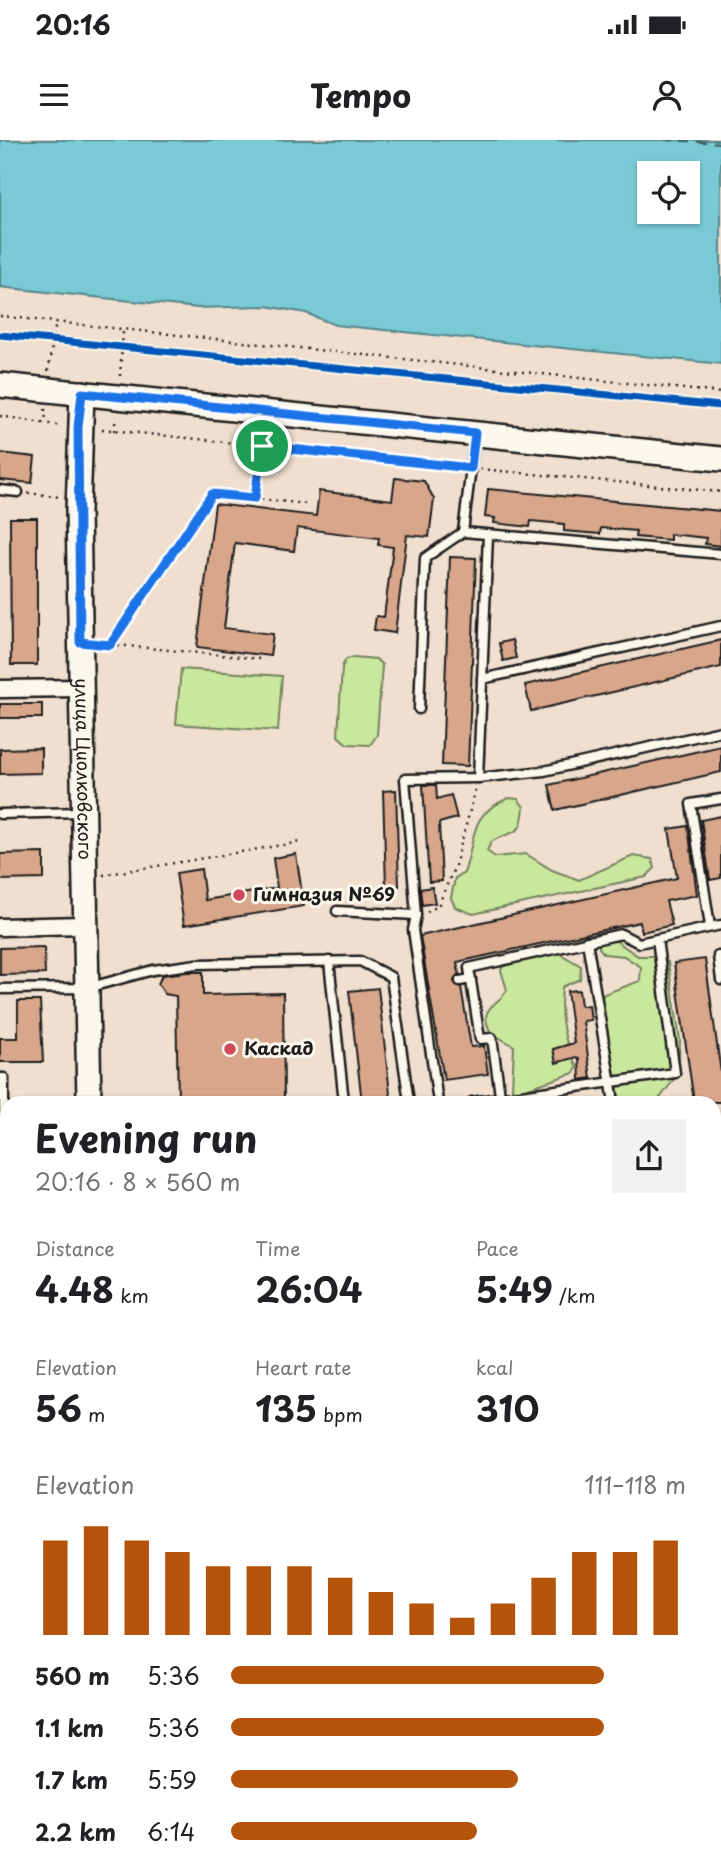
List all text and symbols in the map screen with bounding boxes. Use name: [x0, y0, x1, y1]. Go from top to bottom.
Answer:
text: 20:16: [35, 5, 111, 44]
text: Tempo: [310, 71, 411, 119]
icon: menu: [35, 76, 73, 114]
icon: person: [648, 76, 686, 114]
map controls: [637, 161, 700, 224]
button: locate: [637, 161, 700, 224]
pin: [232, 416, 292, 476]
icon: arrive: [243, 427, 281, 465]
street label: улица Циолковского: [69, 678, 99, 860]
place label: Гимназия №69: [253, 880, 395, 907]
marker: Гимназия №69: [231, 887, 247, 903]
place label: Каскад: [244, 1034, 314, 1061]
marker: Каскад: [222, 1041, 238, 1057]
text: Evening run: [35, 1109, 257, 1166]
button: share: [612, 1119, 686, 1193]
text: 20:16 · 8 × 560 m: [35, 1164, 240, 1199]
text: Distance: [35, 1234, 115, 1262]
text: Time: [255, 1234, 300, 1262]
text: Pace: [476, 1234, 519, 1262]
text: 4.48: [35, 1262, 114, 1315]
text: 26:04: [255, 1262, 363, 1315]
text: 5:49: [476, 1262, 553, 1315]
text: km: [114, 1281, 149, 1309]
text: /km: [553, 1281, 595, 1309]
text: Elevation: [35, 1353, 117, 1381]
text: Heart rate: [255, 1353, 351, 1381]
text: kcal: [476, 1353, 514, 1381]
text: 56: [35, 1381, 82, 1434]
text: 135: [255, 1381, 317, 1434]
text: 310: [476, 1381, 540, 1434]
text: m: [82, 1400, 105, 1428]
text: bpm: [317, 1400, 363, 1428]
text: Elevation: [35, 1467, 134, 1502]
text: 111–118 m: [584, 1467, 686, 1502]
text: 560 m: [35, 1658, 110, 1693]
text: 5:36: [147, 1658, 200, 1693]
text: 1.1 km: [35, 1710, 104, 1745]
text: 5:36: [147, 1710, 200, 1745]
text: 1.7 km: [35, 1762, 108, 1797]
text: 5:59: [147, 1762, 197, 1797]
text: 2.2 km: [35, 1814, 116, 1849]
text: 6:14: [147, 1814, 195, 1849]

